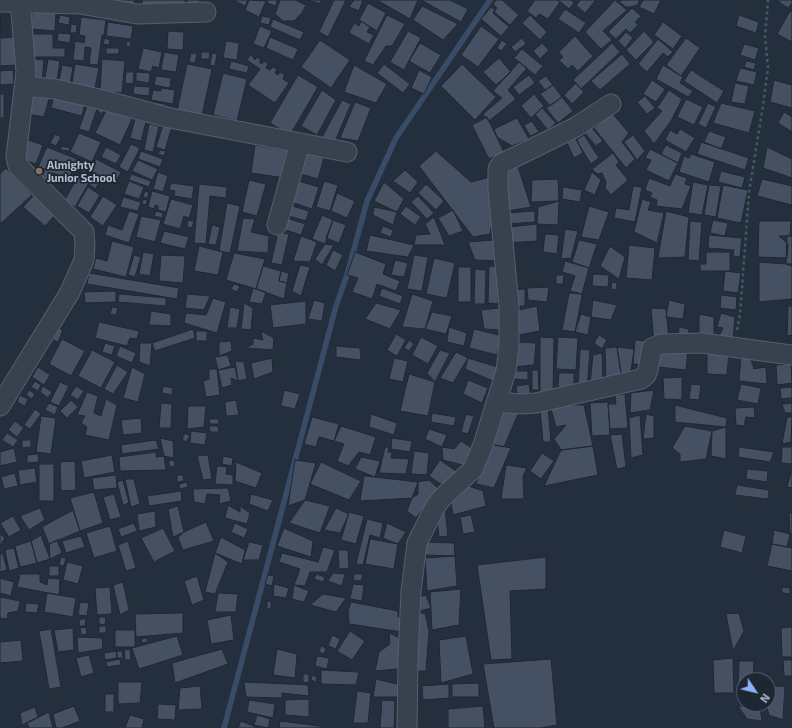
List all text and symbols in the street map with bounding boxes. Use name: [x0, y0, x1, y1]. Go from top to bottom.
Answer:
place label: Almighty Junior School: [47, 158, 116, 184]
marker: Almighty Junior School: [34, 166, 44, 176]
north arrow: [736, 672, 776, 712]
text: N: [758, 692, 773, 706]

